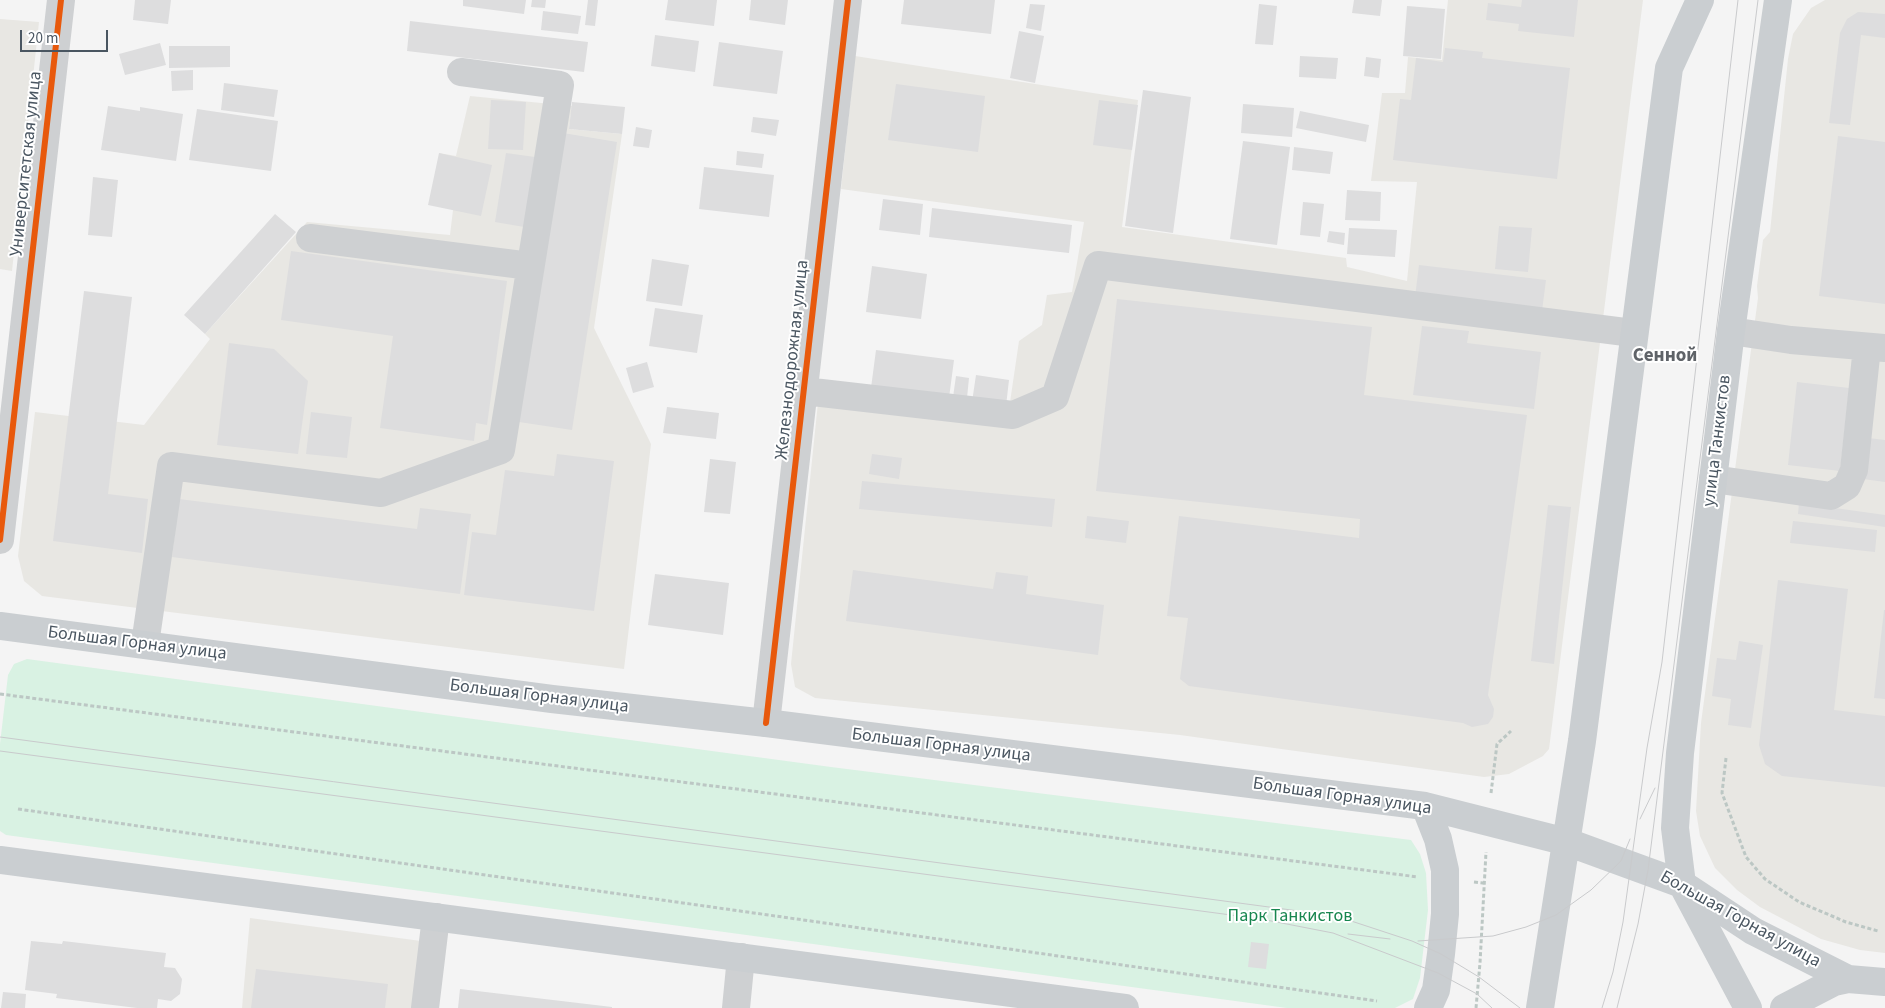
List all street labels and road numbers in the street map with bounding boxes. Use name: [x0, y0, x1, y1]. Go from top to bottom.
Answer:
street label: Университетская улица: [7, 70, 47, 258]
street label: Железнодорожная улица: [772, 259, 814, 461]
street label: улица Танкистов: [1699, 374, 1737, 508]
street label: Большая Горная улица: [46, 622, 228, 666]
street label: Большая Горная улица: [448, 675, 630, 719]
street label: Большая Горная улица: [850, 724, 1032, 768]
street label: Большая Горная улица: [1251, 774, 1433, 820]
street label: Большая Горная улица: [1656, 867, 1824, 973]

